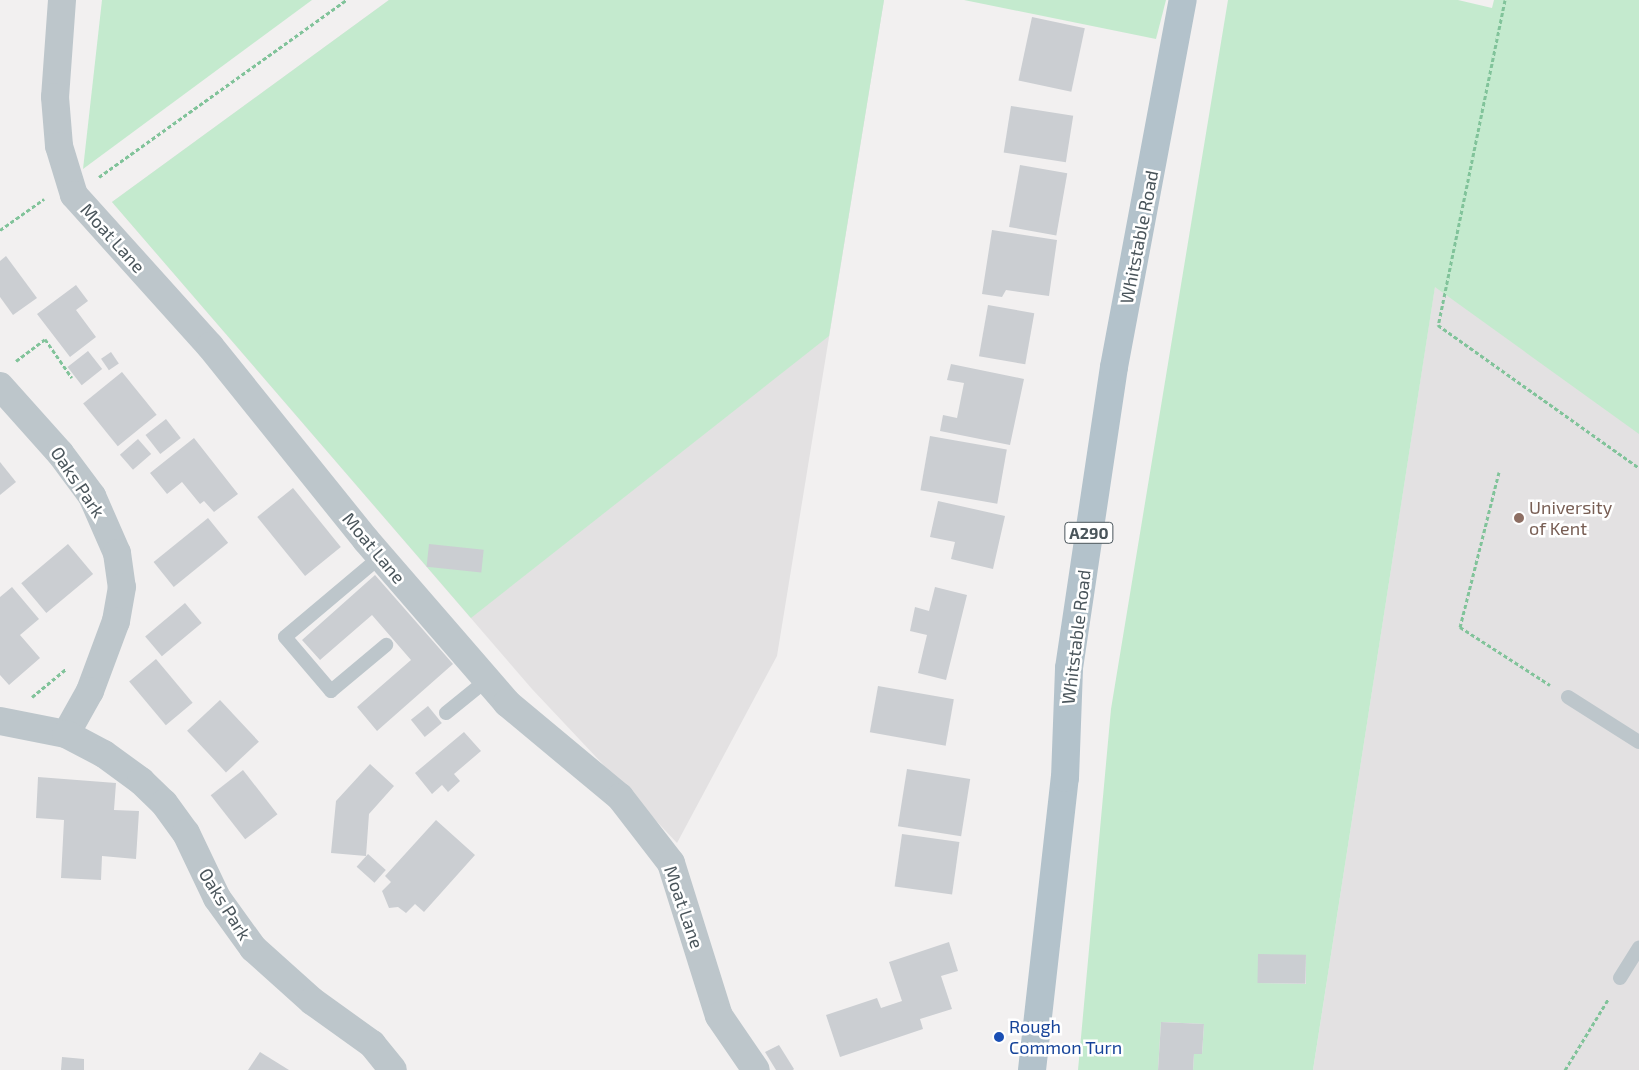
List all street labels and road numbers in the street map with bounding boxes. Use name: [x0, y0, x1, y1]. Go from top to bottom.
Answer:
street label: Whitstable Road: [1115, 168, 1163, 306]
street label: Moat Lane: [76, 199, 150, 277]
street label: Oaks Park: [46, 442, 110, 522]
street label: Moat Lane: [338, 508, 410, 588]
road number: A290: [1064, 520, 1114, 546]
street label: Whitstable Road: [1057, 568, 1095, 706]
street label: Moat Lane: [660, 863, 708, 951]
street label: Oaks Park: [194, 864, 256, 944]

